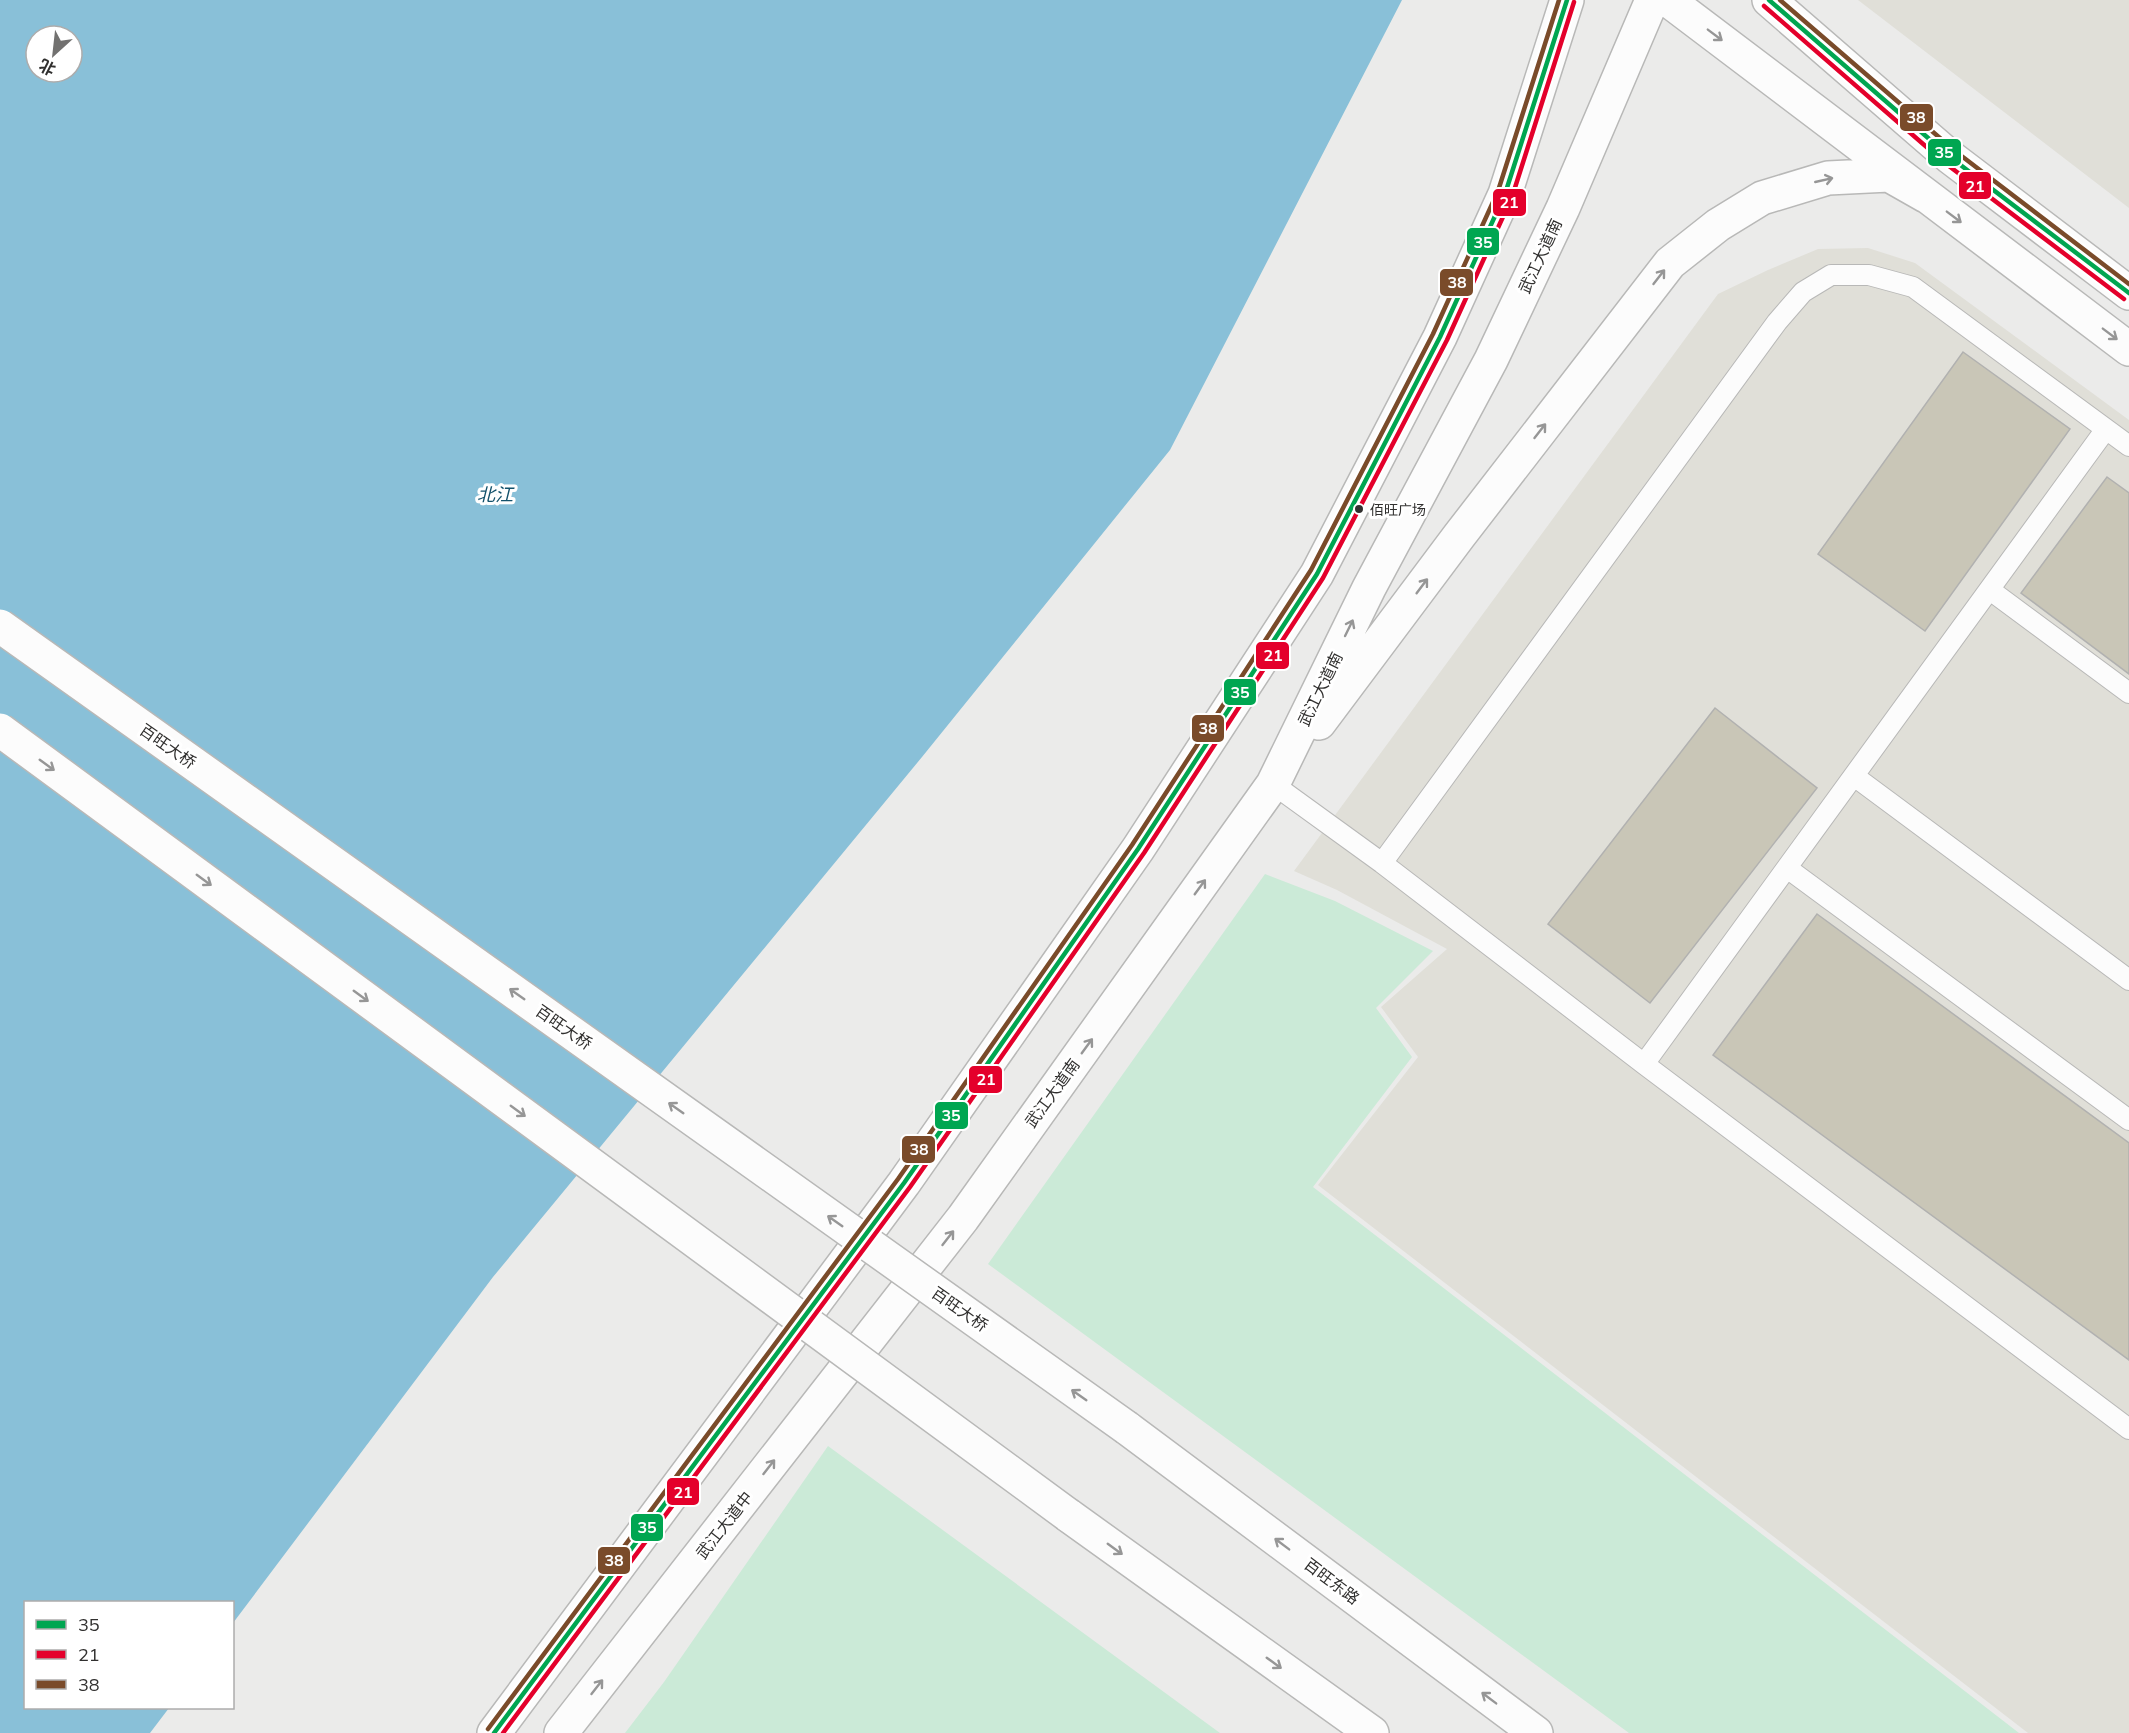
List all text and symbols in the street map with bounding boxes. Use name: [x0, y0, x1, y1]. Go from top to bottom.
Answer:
north arrow: [24, 24, 84, 84]
one-way arrow: [1706, 29, 1722, 42]
text: 北: [36, 55, 59, 80]
line badge: 38: [1899, 103, 1934, 132]
text: 38: [1906, 107, 1926, 127]
line badge: 35: [1927, 138, 1962, 167]
text: 35: [1934, 142, 1954, 162]
line badge: 21: [1958, 171, 1992, 200]
one-way arrow: [1814, 174, 1833, 185]
text: 21: [1965, 176, 1985, 196]
line badge: 21: [1492, 188, 1527, 217]
text: 21: [1499, 192, 1519, 212]
one-way arrow: [1945, 210, 1961, 223]
street label: 武江大道南: [1514, 216, 1566, 296]
line badge: 35: [1466, 227, 1500, 256]
text: 35: [1473, 232, 1493, 252]
line badge: 38: [1439, 268, 1474, 297]
one-way arrow: [1653, 269, 1666, 285]
text: 38: [1447, 272, 1467, 292]
one-way arrow: [2101, 328, 2117, 340]
one-way arrow: [1534, 423, 1547, 439]
water label: 北江: [477, 483, 515, 506]
place label: 佰旺广场: [1370, 501, 1426, 519]
marker: 佰旺广场: [1353, 503, 1365, 515]
one-way arrow: [1415, 578, 1428, 594]
one-way arrow: [1344, 619, 1356, 637]
line badge: 21: [1255, 641, 1290, 670]
text: 21: [1263, 645, 1283, 665]
street label: 武江大道南: [1293, 649, 1347, 729]
line badge: 35: [1223, 678, 1257, 706]
text: 35: [1230, 682, 1250, 702]
line badge: 38: [1191, 714, 1225, 743]
text: 38: [1198, 718, 1218, 738]
street label: 百旺大桥: [136, 719, 200, 773]
one-way arrow: [39, 758, 55, 771]
one-way arrow: [196, 874, 212, 886]
one-way arrow: [1194, 879, 1206, 895]
one-way arrow: [510, 988, 526, 1001]
one-way arrow: [353, 989, 369, 1002]
street label: 百旺大桥: [532, 1000, 596, 1054]
one-way arrow: [1080, 1038, 1093, 1054]
street label: 武江大道南: [1020, 1055, 1084, 1131]
line badge: 21: [968, 1065, 1003, 1094]
text: 21: [976, 1069, 996, 1089]
one-way arrow: [669, 1101, 685, 1114]
line badge: 35: [934, 1101, 969, 1130]
one-way arrow: [510, 1105, 526, 1117]
text: 35: [941, 1105, 961, 1125]
line badge: 38: [901, 1135, 936, 1164]
text: 38: [909, 1139, 929, 1159]
one-way arrow: [827, 1215, 844, 1227]
one-way arrow: [941, 1230, 954, 1246]
street label: 百旺大桥: [928, 1282, 992, 1336]
one-way arrow: [1072, 1388, 1088, 1401]
one-way arrow: [762, 1459, 775, 1475]
line badge: 21: [666, 1477, 700, 1506]
text: 21: [673, 1482, 693, 1502]
street label: 武江大道中: [691, 1487, 757, 1563]
line badge: 35: [630, 1513, 664, 1542]
text: 35: [637, 1517, 657, 1537]
one-way arrow: [1275, 1538, 1291, 1550]
one-way arrow: [1107, 1543, 1123, 1555]
line badge: 38: [597, 1546, 631, 1575]
text: 38: [604, 1550, 624, 1570]
street label: 百旺东路: [1300, 1554, 1364, 1608]
legend: [24, 1601, 234, 1709]
text: 35: [78, 1613, 100, 1636]
text: 21: [78, 1643, 100, 1666]
one-way arrow: [1265, 1657, 1281, 1669]
text: 38: [78, 1673, 100, 1696]
one-way arrow: [591, 1679, 604, 1695]
one-way arrow: [1482, 1692, 1498, 1704]

